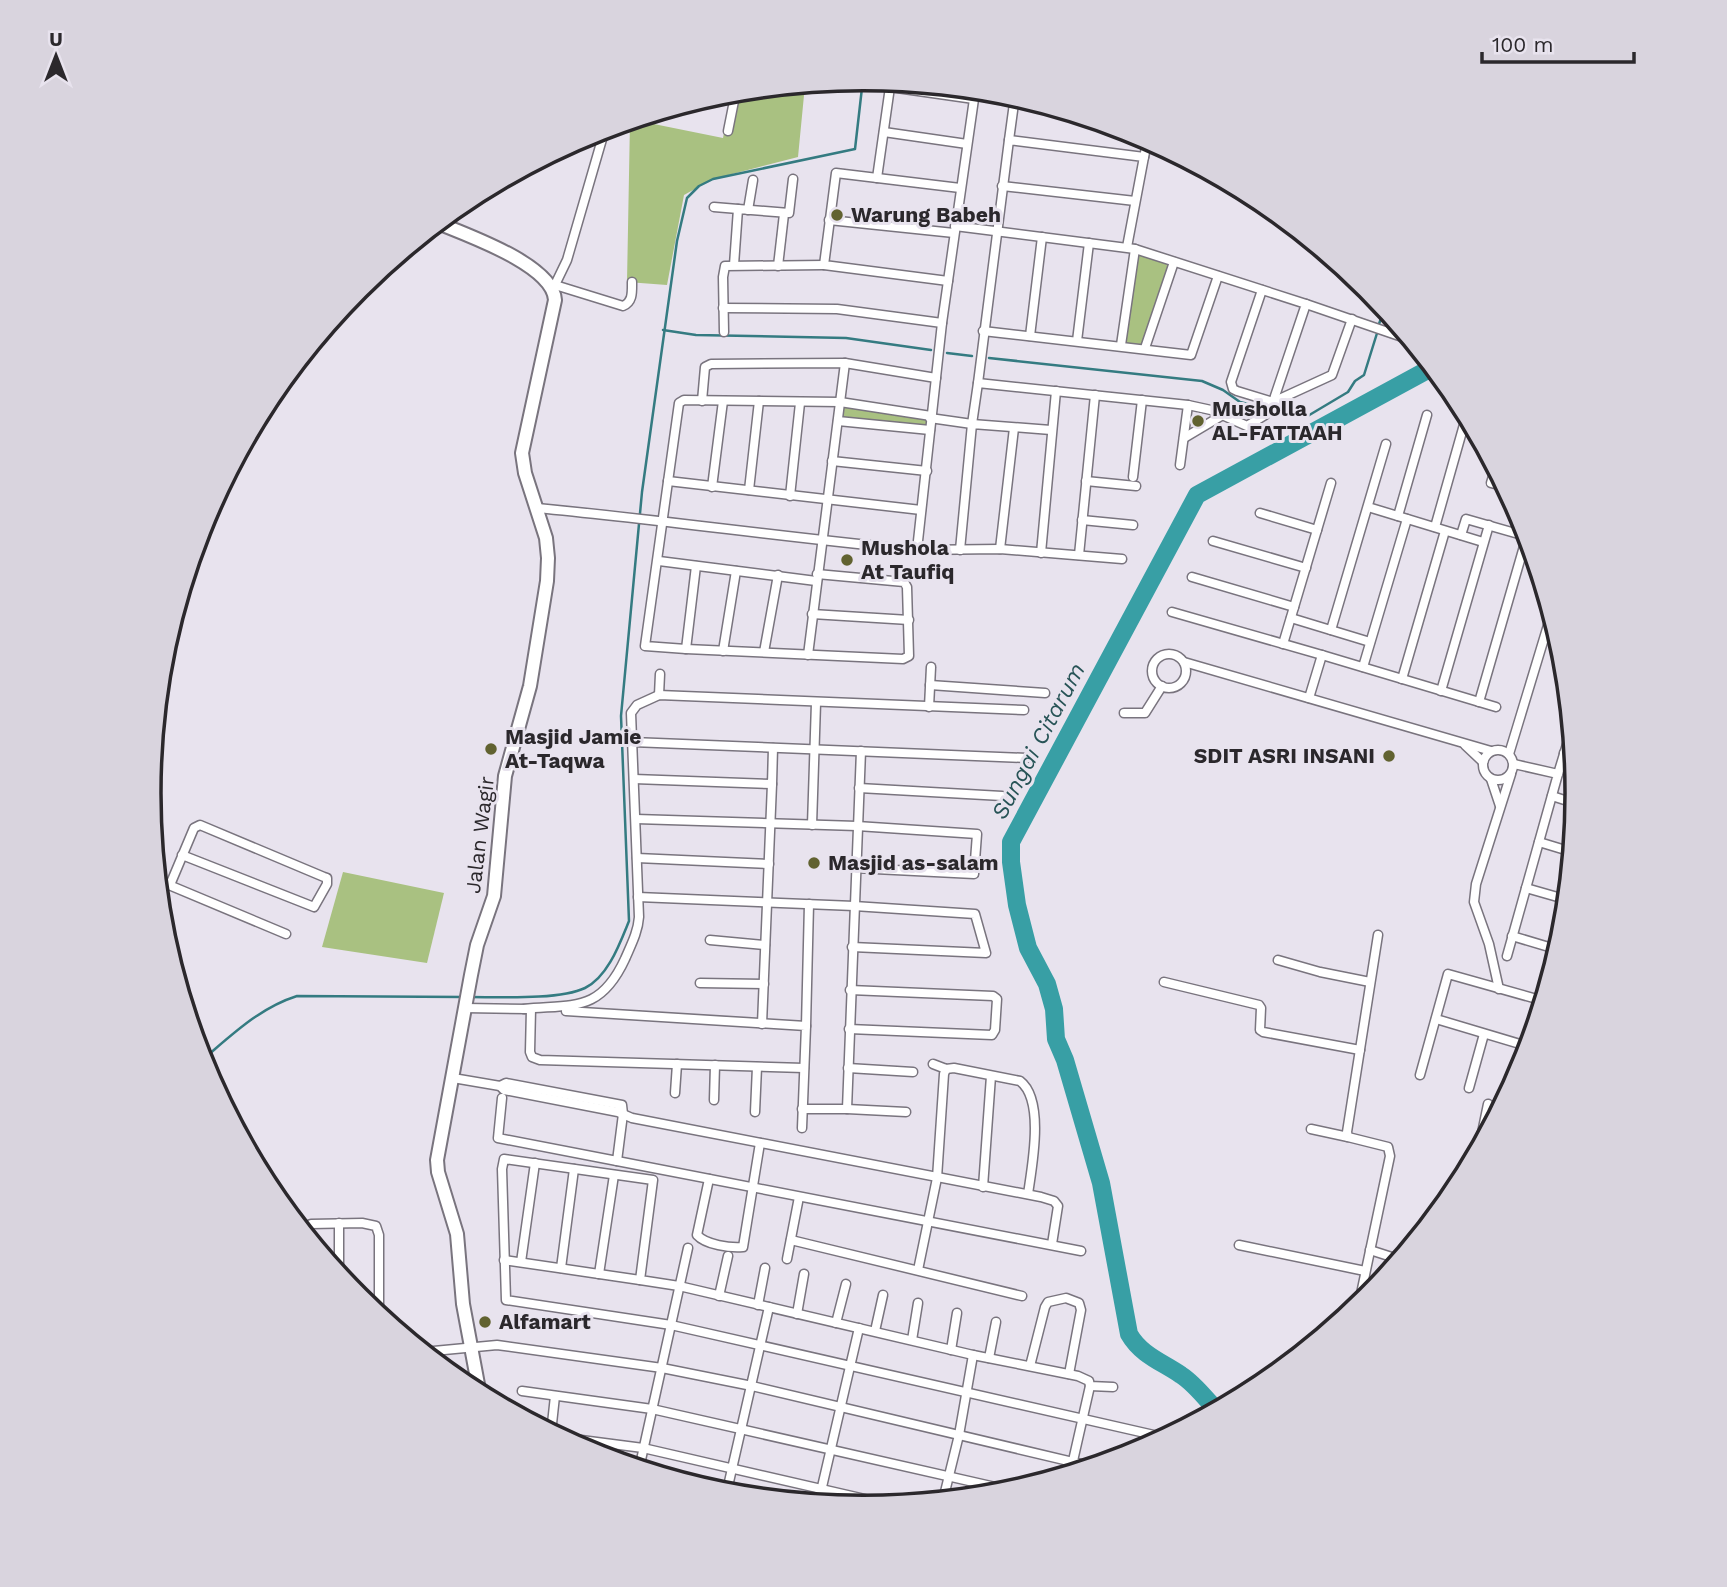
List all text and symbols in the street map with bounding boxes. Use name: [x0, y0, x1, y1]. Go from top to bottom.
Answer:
north arrow: [21, 21, 91, 91]
scale bar: [1482, 21, 1634, 65]
text: U: [49, 28, 63, 51]
text: 100 m: [1492, 32, 1554, 57]
place label: Warung Babeh: [851, 202, 1001, 227]
marker: Warung Babeh: [829, 207, 845, 223]
place label: Musholla AL-FATTAAH: [1212, 396, 1343, 445]
marker: Musholla AL-FATTAAH: [1190, 413, 1206, 429]
place label: Mushola At Taufiq: [861, 535, 955, 584]
marker: Mushola At Taufiq: [839, 552, 855, 568]
water label: Sungai Citarum: [986, 658, 1091, 824]
place label: Masjid Jamie At-Taqwa: [505, 724, 642, 773]
marker: Masjid Jamie At-Taqwa: [483, 741, 499, 757]
place label: SDIT ASRI INSANI: [1194, 743, 1375, 768]
marker: SDIT ASRI INSANI: [1381, 748, 1397, 764]
street label: Jalan Wagir: [460, 774, 499, 895]
place label: Masjid as-salam: [828, 850, 999, 875]
marker: Masjid as-salam: [806, 855, 822, 871]
place label: Alfamart: [499, 1309, 591, 1334]
marker: Alfamart: [477, 1314, 493, 1330]

